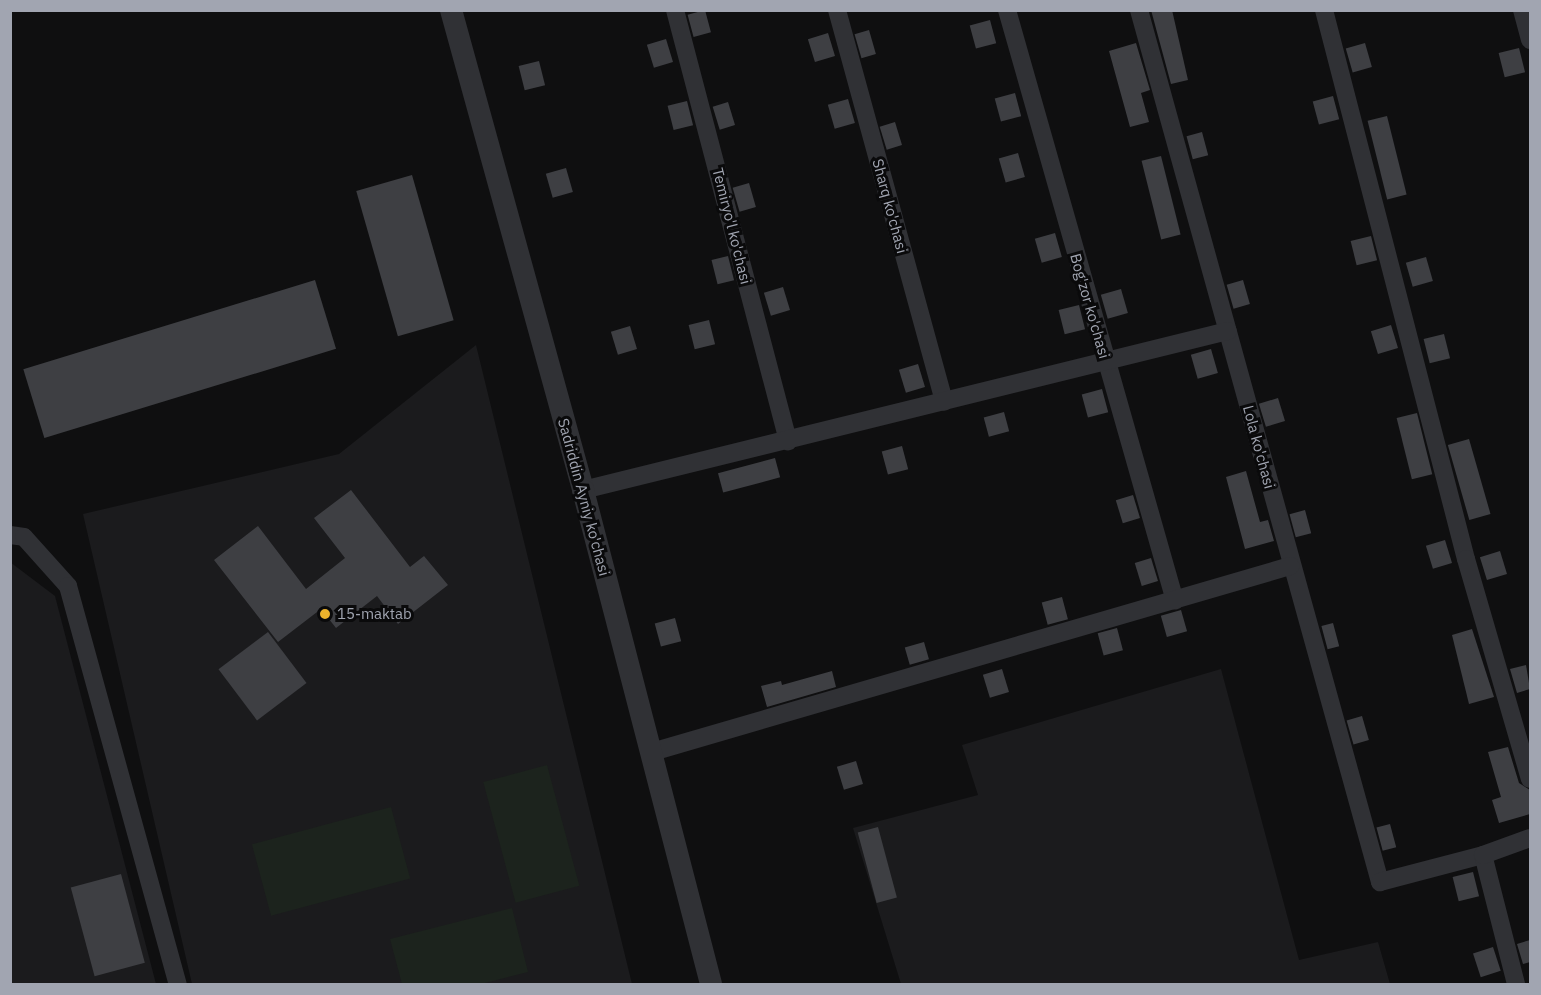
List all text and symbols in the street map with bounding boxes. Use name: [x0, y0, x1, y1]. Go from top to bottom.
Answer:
street label: Sharq ko'chasi: [869, 157, 911, 255]
street label: Temiryo'l ko'chasi: [709, 166, 755, 286]
street label: Bog'zor ko'chasi: [1066, 251, 1114, 361]
street label: Lola ko'chasi: [1239, 403, 1279, 491]
street label: Sadriddin Ayniy ko'chasi: [554, 416, 614, 578]
place label: 15-maktab: [337, 605, 412, 623]
marker: 15-maktab: [318, 607, 332, 621]

